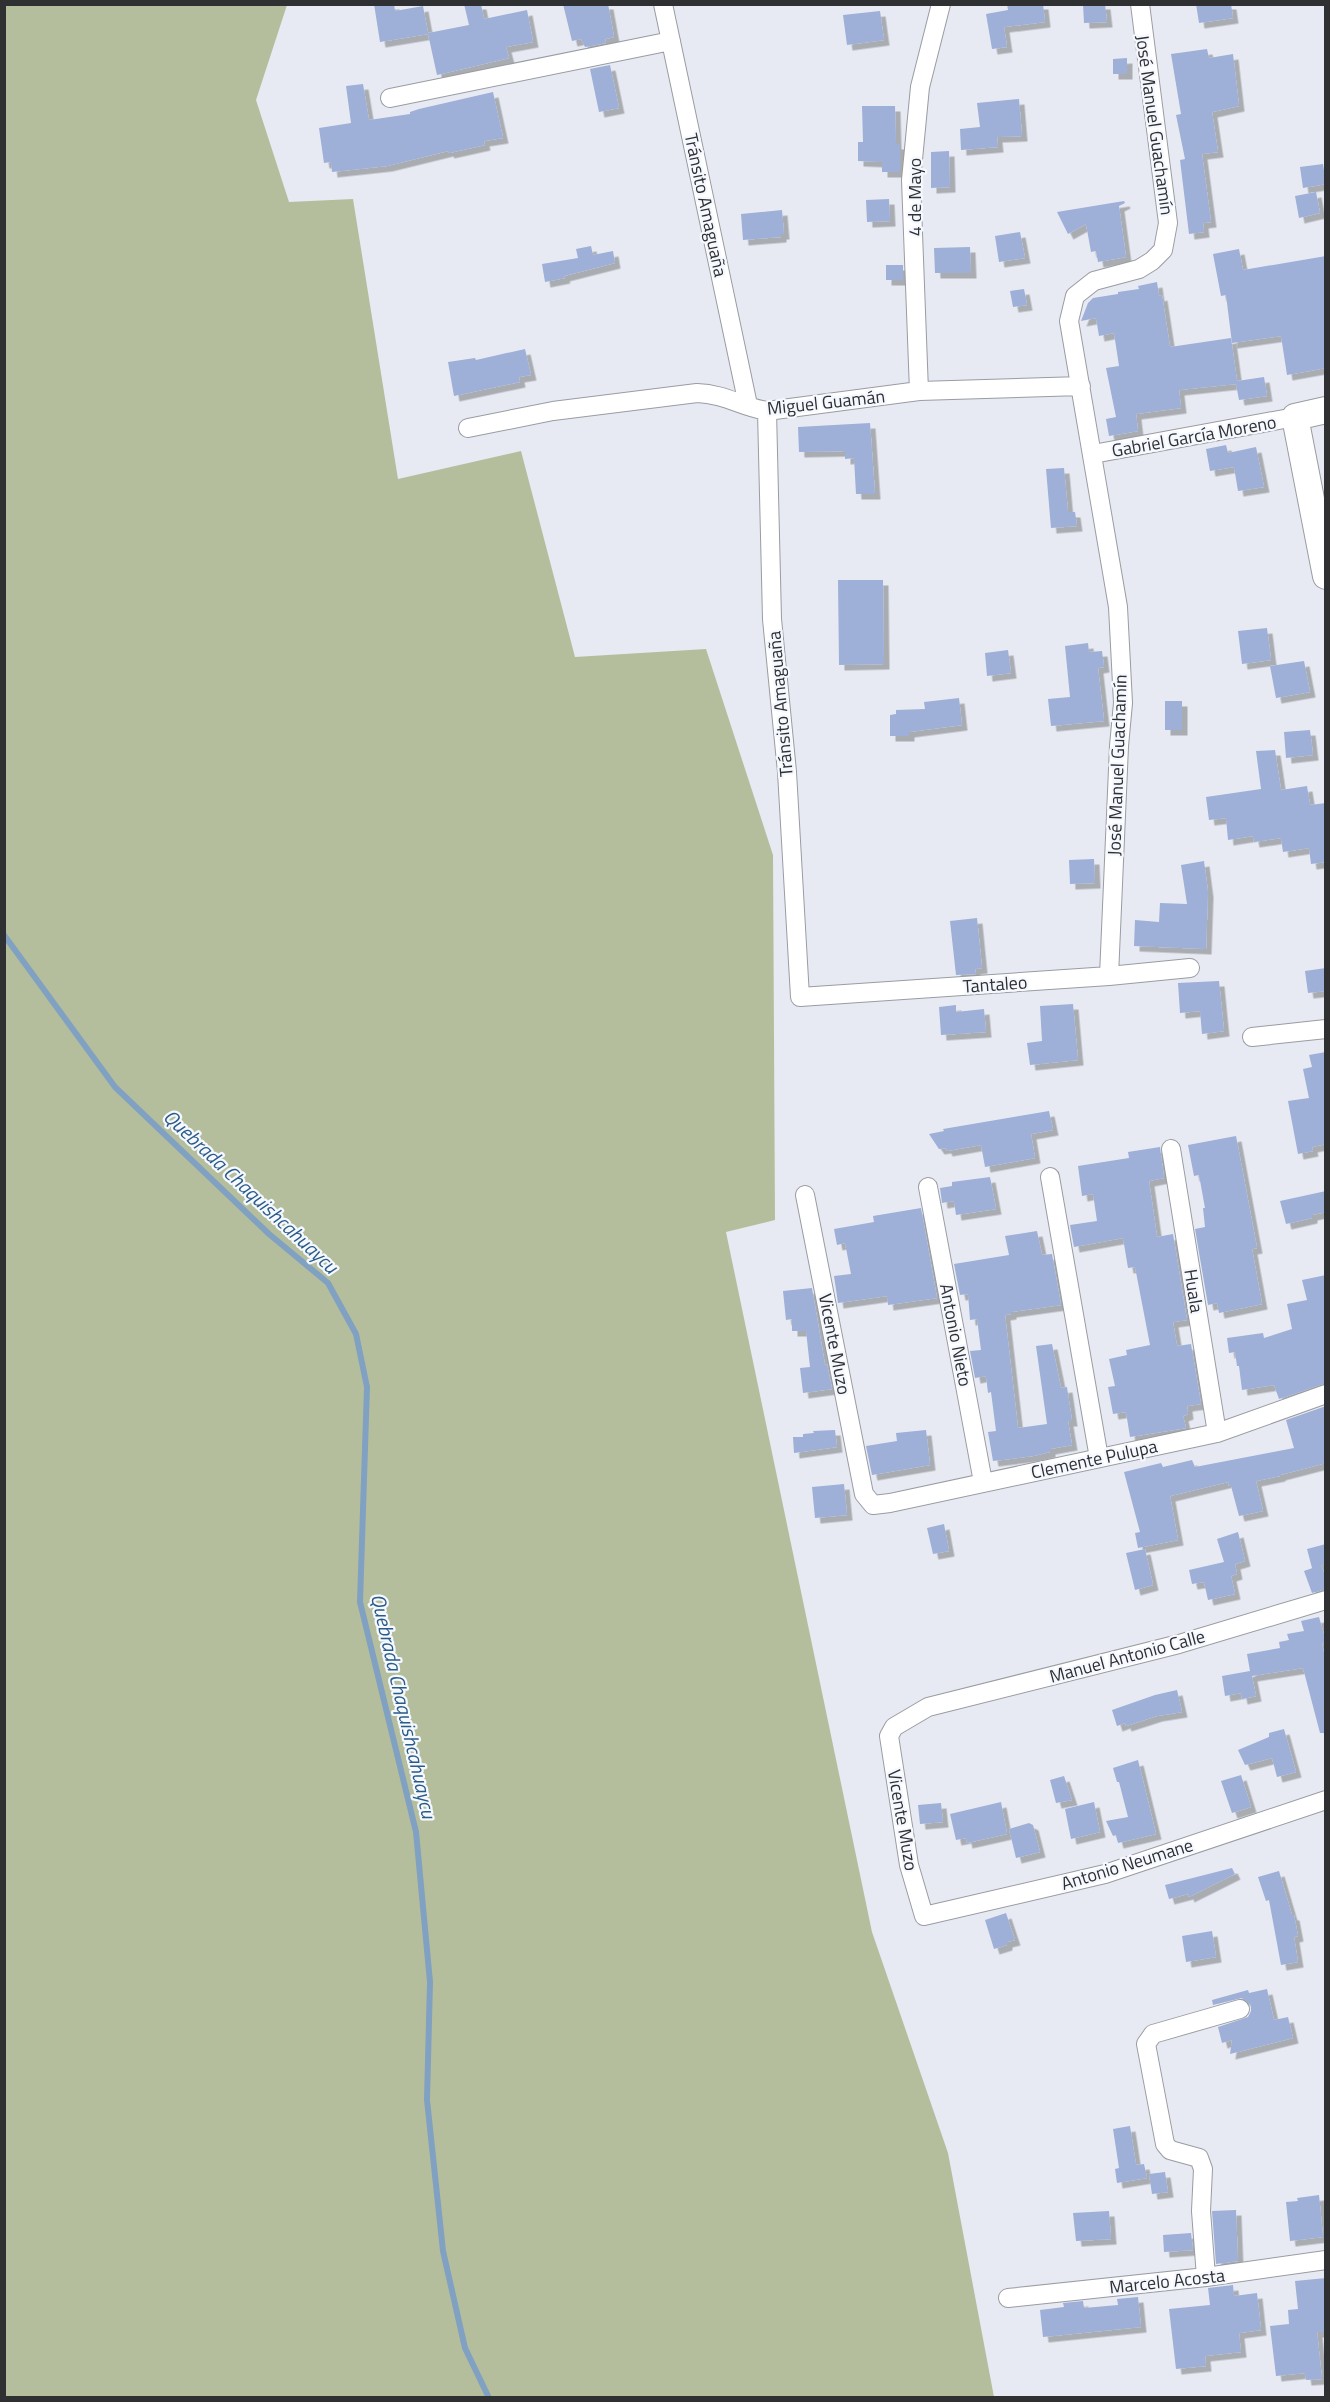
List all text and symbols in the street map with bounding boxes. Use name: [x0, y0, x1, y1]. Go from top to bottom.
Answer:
street label: José Manuel Guachamín: [1129, 33, 1181, 217]
street label: Tránsito Amaguaña: [678, 131, 734, 279]
street label: 4 de Mayo: [901, 158, 928, 236]
street label: Miguel Guamán: [766, 382, 886, 422]
street label: Gabriel García Moreno: [1110, 408, 1278, 464]
street label: Tránsito Amaguaña: [760, 630, 800, 778]
street label: José Manuel Guachamín: [1100, 674, 1134, 856]
street label: Tantaleo: [962, 968, 1028, 1000]
water label: Quebrada Chaquishcahuaycu: [156, 1101, 346, 1281]
street label: Huala: [1177, 1267, 1211, 1315]
street label: Antonio Nieto: [933, 1281, 979, 1389]
street label: Vicente Muzo: [812, 1291, 858, 1397]
street label: Clemente Pulupa: [1028, 1432, 1160, 1486]
water label: Quebrada Chaquishcahuaycu: [363, 1591, 445, 1822]
street label: Manuel Antonio Calle: [1046, 1622, 1208, 1690]
street label: Vicente Muzo: [881, 1767, 925, 1873]
street label: Antonio Neumane: [1058, 1831, 1196, 1897]
street label: Marcelo Acosta: [1108, 2261, 1226, 2301]

